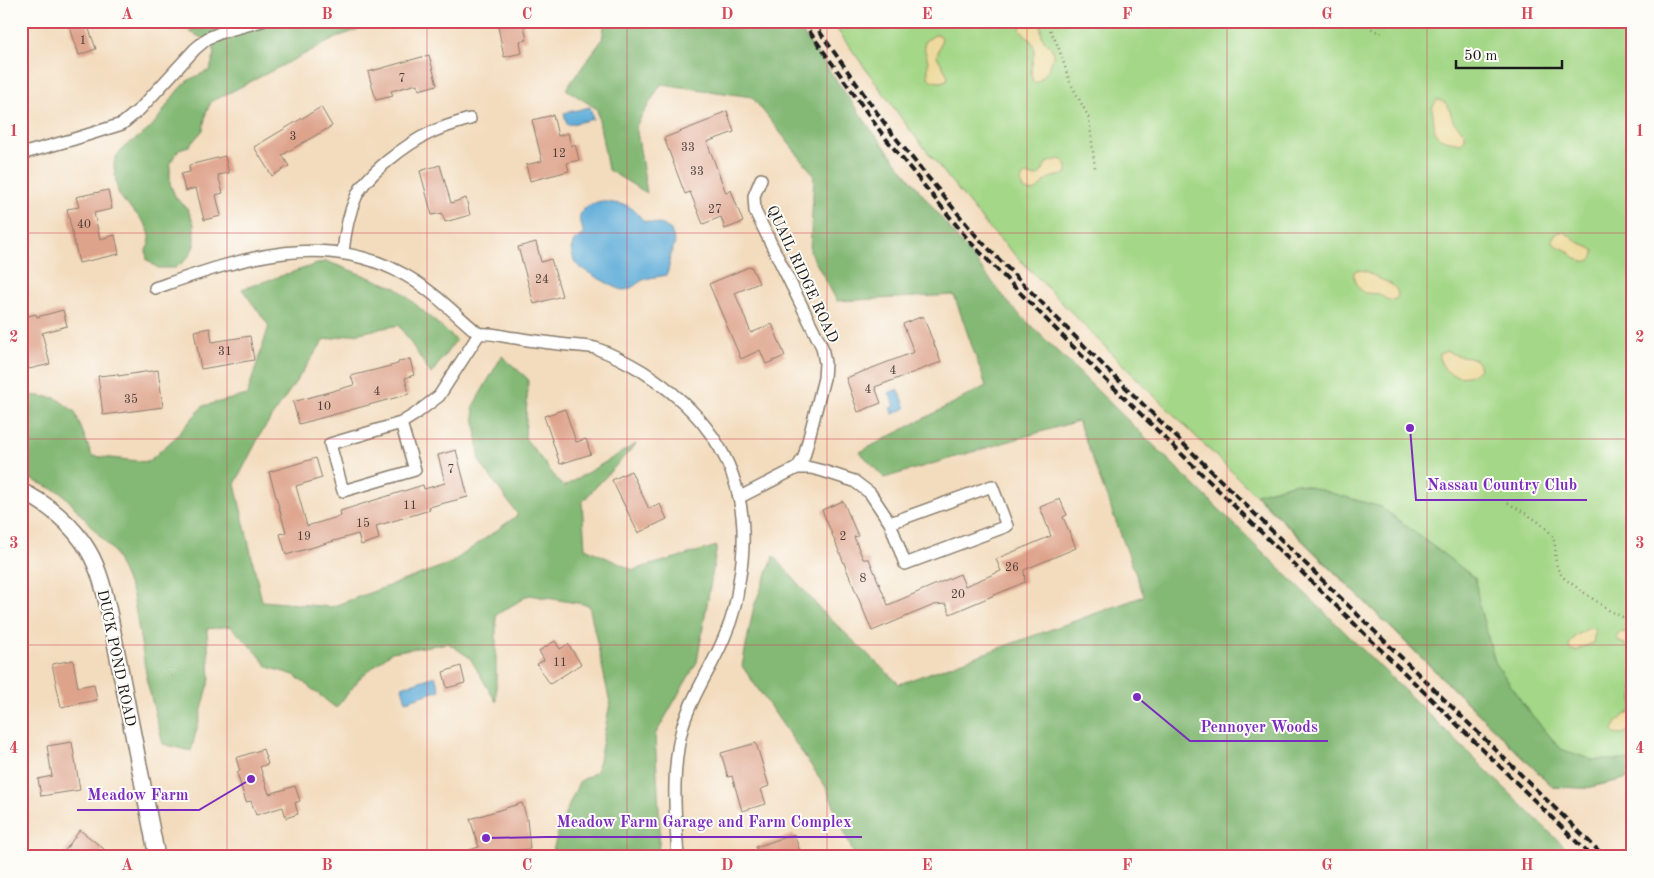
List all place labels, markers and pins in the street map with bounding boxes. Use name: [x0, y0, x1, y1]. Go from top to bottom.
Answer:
callout: Nassau Country Club: [1416, 469, 1587, 500]
callout: Pennoyer Woods: [1190, 710, 1328, 741]
callout: Meadow Farm: [77, 779, 199, 810]
callout: Meadow Farm Garage and Farm Complex: [547, 806, 862, 837]

